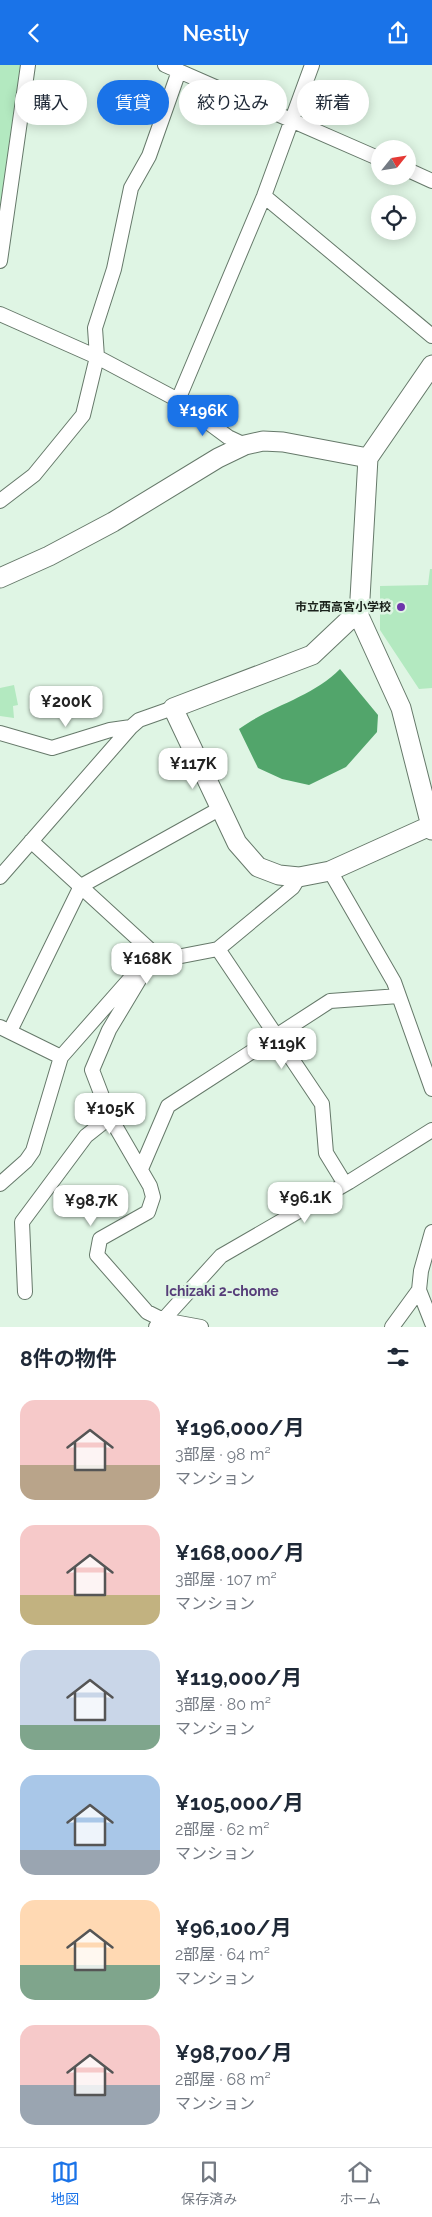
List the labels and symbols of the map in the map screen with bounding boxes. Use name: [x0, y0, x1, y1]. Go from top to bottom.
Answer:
north arrow: [371, 140, 416, 185]
pin: ¥196K: [168, 395, 238, 437]
place label: 市立西高宮小学校: [295, 600, 391, 614]
marker: 市立西高宮小学校: [395, 601, 407, 613]
pin: ¥200K: [31, 685, 101, 728]
pin: ¥117K: [158, 747, 228, 790]
pin: ¥168K: [112, 943, 182, 985]
pin: ¥119K: [247, 1027, 317, 1070]
pin: ¥105K: [75, 1093, 145, 1135]
pin: ¥96.1K: [264, 1181, 346, 1224]
pin: ¥98.7K: [50, 1185, 132, 1227]
district label: Ichizaki 2-chome: [165, 1283, 279, 1299]

